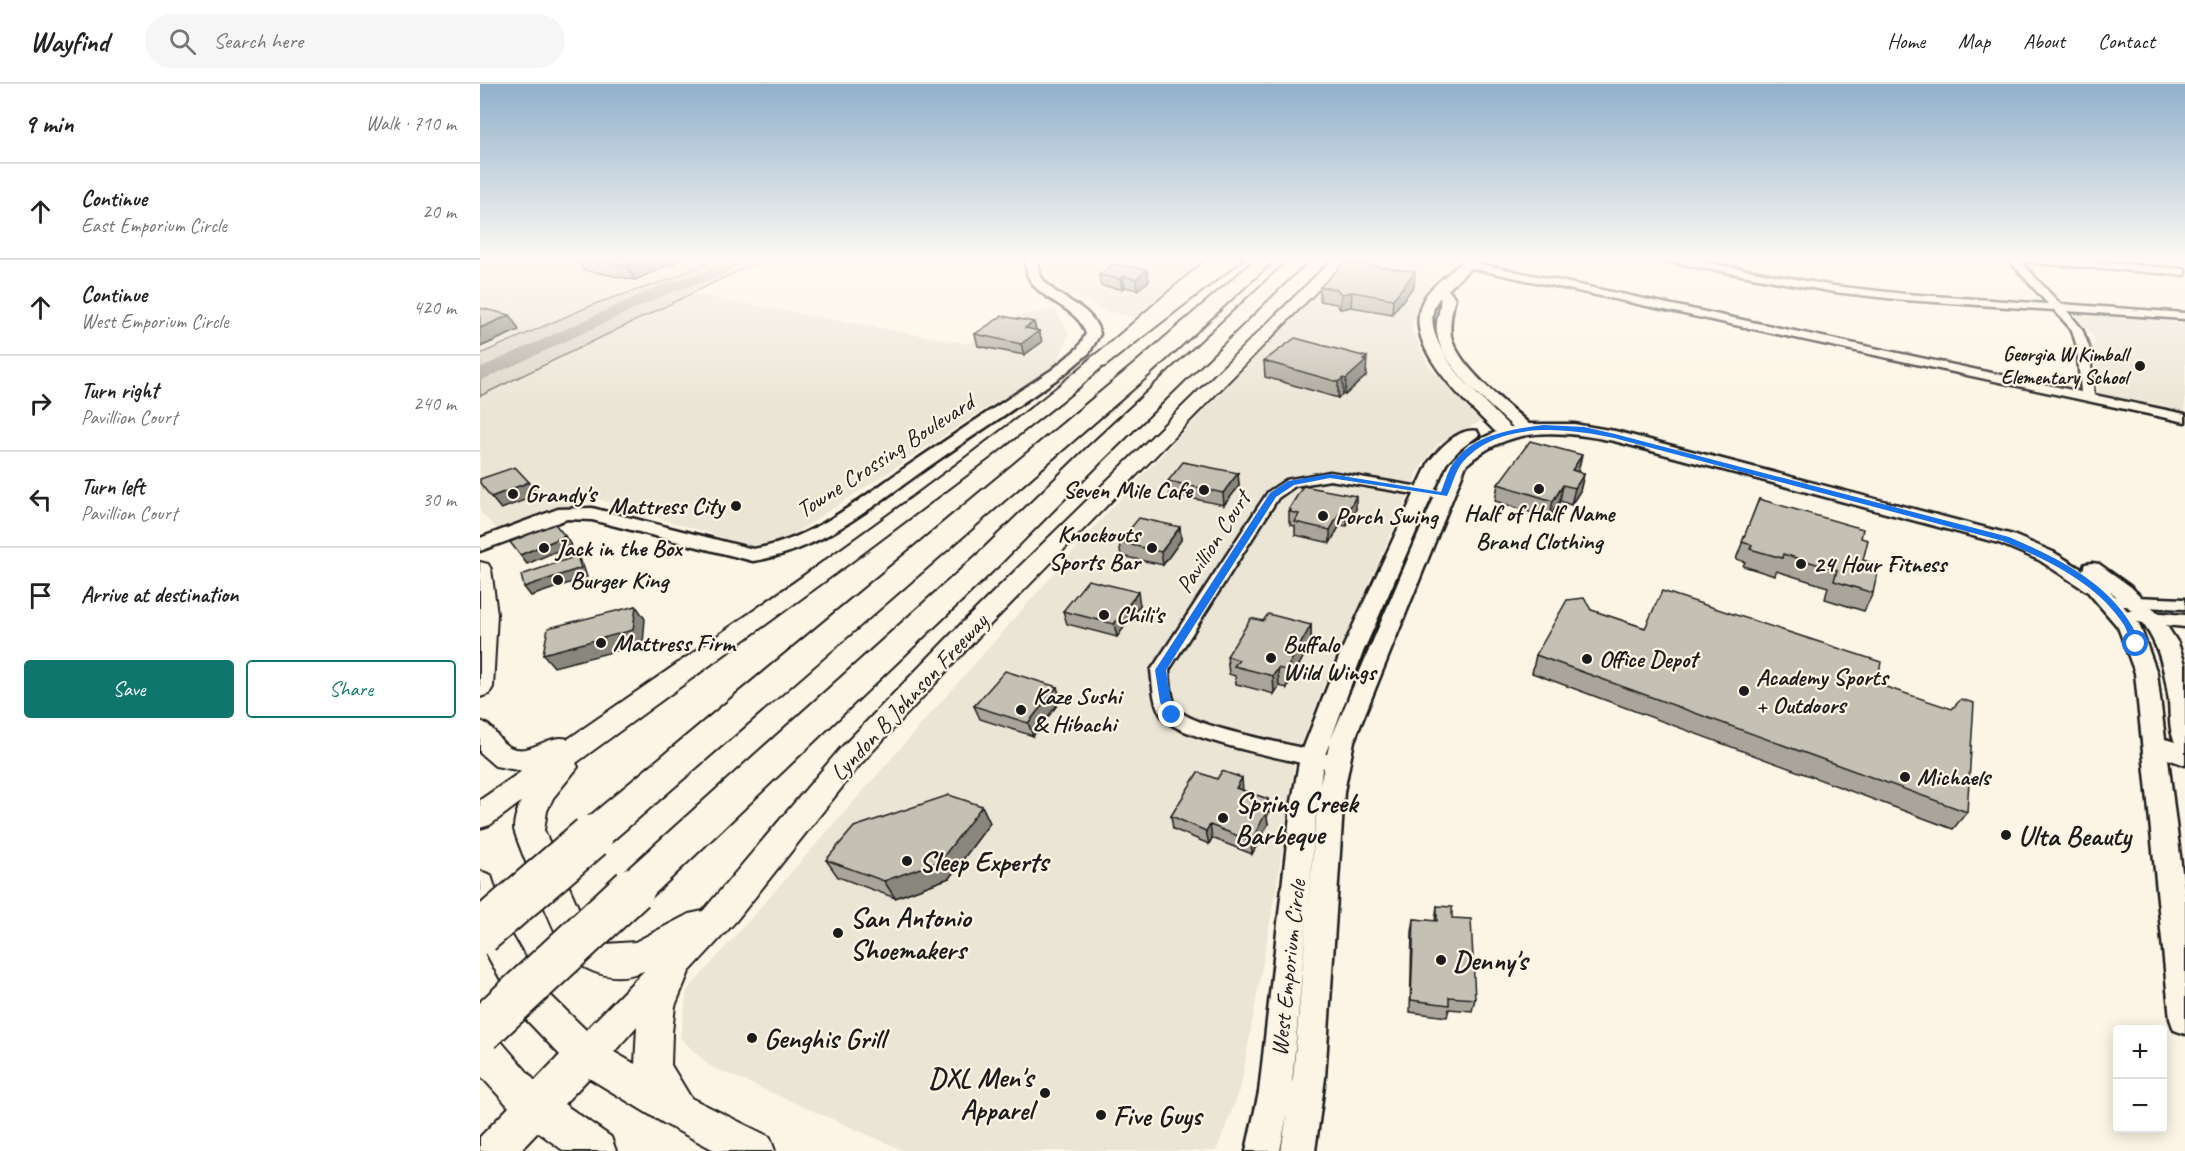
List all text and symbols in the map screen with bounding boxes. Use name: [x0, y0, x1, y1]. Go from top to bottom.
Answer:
search box: [145, 14, 565, 68]
text: Wayfind: [30, 24, 109, 59]
icon: search: [166, 25, 199, 58]
text: Search here: [214, 27, 303, 55]
text: Home: [1887, 28, 1925, 54]
text: Map: [1958, 28, 1990, 54]
text: About: [2023, 28, 2065, 54]
text: Contact: [2098, 28, 2155, 54]
text: 9 min: [24, 107, 74, 140]
text: Walk · 710 m: [366, 111, 456, 136]
text: Continue: [81, 185, 147, 213]
icon: ahead: [24, 195, 57, 228]
text: 20 m: [422, 199, 456, 224]
text: East Emporium Circle: [81, 213, 227, 238]
text: Continue: [81, 281, 147, 309]
icon: ahead: [24, 291, 57, 324]
text: 420 m: [413, 295, 456, 320]
text: West Emporium Circle: [81, 309, 228, 334]
place label: Georgia W Kimball Elementary School: [2001, 342, 2132, 390]
marker: Georgia W Kimball Elementary School: [2133, 359, 2147, 373]
text: Turn right: [81, 377, 158, 405]
street label: Towne Crossing Boulevard: [790, 385, 982, 525]
icon: right: [24, 387, 57, 420]
text: 240 m: [413, 391, 456, 416]
text: Pavillion Court: [81, 405, 177, 430]
text: Turn left: [81, 473, 145, 501]
place label: Seven Mile Cafe: [1063, 475, 1194, 505]
place label: Grandy's: [525, 479, 599, 509]
marker: Half of Half Name Brand Clothing: [1532, 482, 1546, 496]
icon: left: [24, 483, 57, 516]
street label: Pavillion Court: [1169, 483, 1259, 599]
marker: Seven Mile Cafe: [1197, 483, 1211, 497]
text: 30 m: [422, 487, 456, 512]
marker: Grandy's: [506, 487, 520, 501]
place label: Mattress City: [608, 491, 727, 521]
place label: Half of Half Name Brand Clothing: [1464, 498, 1616, 556]
marker: Mattress City: [729, 499, 743, 513]
text: Pavillion Court: [81, 501, 177, 526]
place label: Porch Swing: [1335, 501, 1440, 531]
marker: Porch Swing: [1316, 509, 1330, 523]
place label: Knockouts Sports Bar: [1049, 519, 1143, 577]
place label: Jack in the Box: [554, 533, 684, 563]
marker: Jack in the Box: [537, 541, 551, 555]
marker: Knockouts Sports Bar: [1145, 541, 1159, 555]
place label: 24 Hour Fitness: [1813, 549, 1949, 579]
marker: 24 Hour Fitness: [1794, 557, 1808, 571]
place label: Burger King: [570, 565, 670, 595]
marker: Burger King: [551, 573, 565, 587]
icon: arrive: [24, 579, 57, 612]
text: Arrive at destination: [81, 581, 238, 609]
place label: Chili's: [1116, 600, 1166, 630]
street label: Lyndon B Johnson Freeway: [824, 606, 996, 787]
marker: Chili's: [1097, 608, 1111, 622]
place label: Mattress Firm: [613, 628, 737, 658]
place label: Buffalo Wild Wings: [1283, 629, 1378, 687]
route start: [2122, 630, 2148, 656]
marker: Mattress Firm: [594, 636, 608, 650]
place label: Office Depot: [1599, 644, 1701, 674]
marker: Buffalo Wild Wings: [1264, 651, 1278, 665]
marker: Office Depot: [1580, 652, 1594, 666]
button: Save: [24, 660, 234, 718]
button: Share: [246, 660, 456, 718]
place label: Academy Sports + Outdoors: [1756, 662, 1890, 720]
place label: Kaze Sushi & Hibachi: [1033, 681, 1125, 739]
marker: Academy Sports + Outdoors: [1737, 684, 1751, 698]
route end: [1158, 701, 1184, 727]
marker: Kaze Sushi & Hibachi: [1014, 703, 1028, 717]
place label: Michaels: [1917, 762, 1992, 792]
marker: Michaels: [1898, 770, 1912, 784]
place label: Spring Creek Barbeque: [1235, 785, 1360, 852]
marker: Spring Creek Barbeque: [1216, 811, 1230, 825]
place label: Ulta Beauty: [2018, 818, 2133, 854]
marker: Ulta Beauty: [1999, 828, 2013, 842]
place label: Sleep Experts: [919, 844, 1051, 879]
marker: Sleep Experts: [900, 854, 914, 868]
street label: West Emporium Circle: [1264, 876, 1312, 1058]
place label: San Antonio Shoemakers: [850, 900, 973, 967]
marker: San Antonio Shoemakers: [831, 926, 845, 940]
place label: Denny's: [1453, 943, 1531, 978]
marker: Denny's: [1434, 953, 1448, 967]
place label: Genghis Grill: [764, 1021, 891, 1056]
map controls: [2113, 1025, 2167, 1133]
button: +: [2113, 1025, 2167, 1079]
marker: Genghis Grill: [745, 1031, 759, 1045]
place label: DXL Men's Apparel: [929, 1060, 1039, 1127]
button: −: [2113, 1079, 2167, 1133]
marker: DXL Men's Apparel: [1038, 1086, 1052, 1100]
place label: Five Guys: [1113, 1098, 1205, 1134]
marker: Five Guys: [1094, 1108, 1108, 1122]

